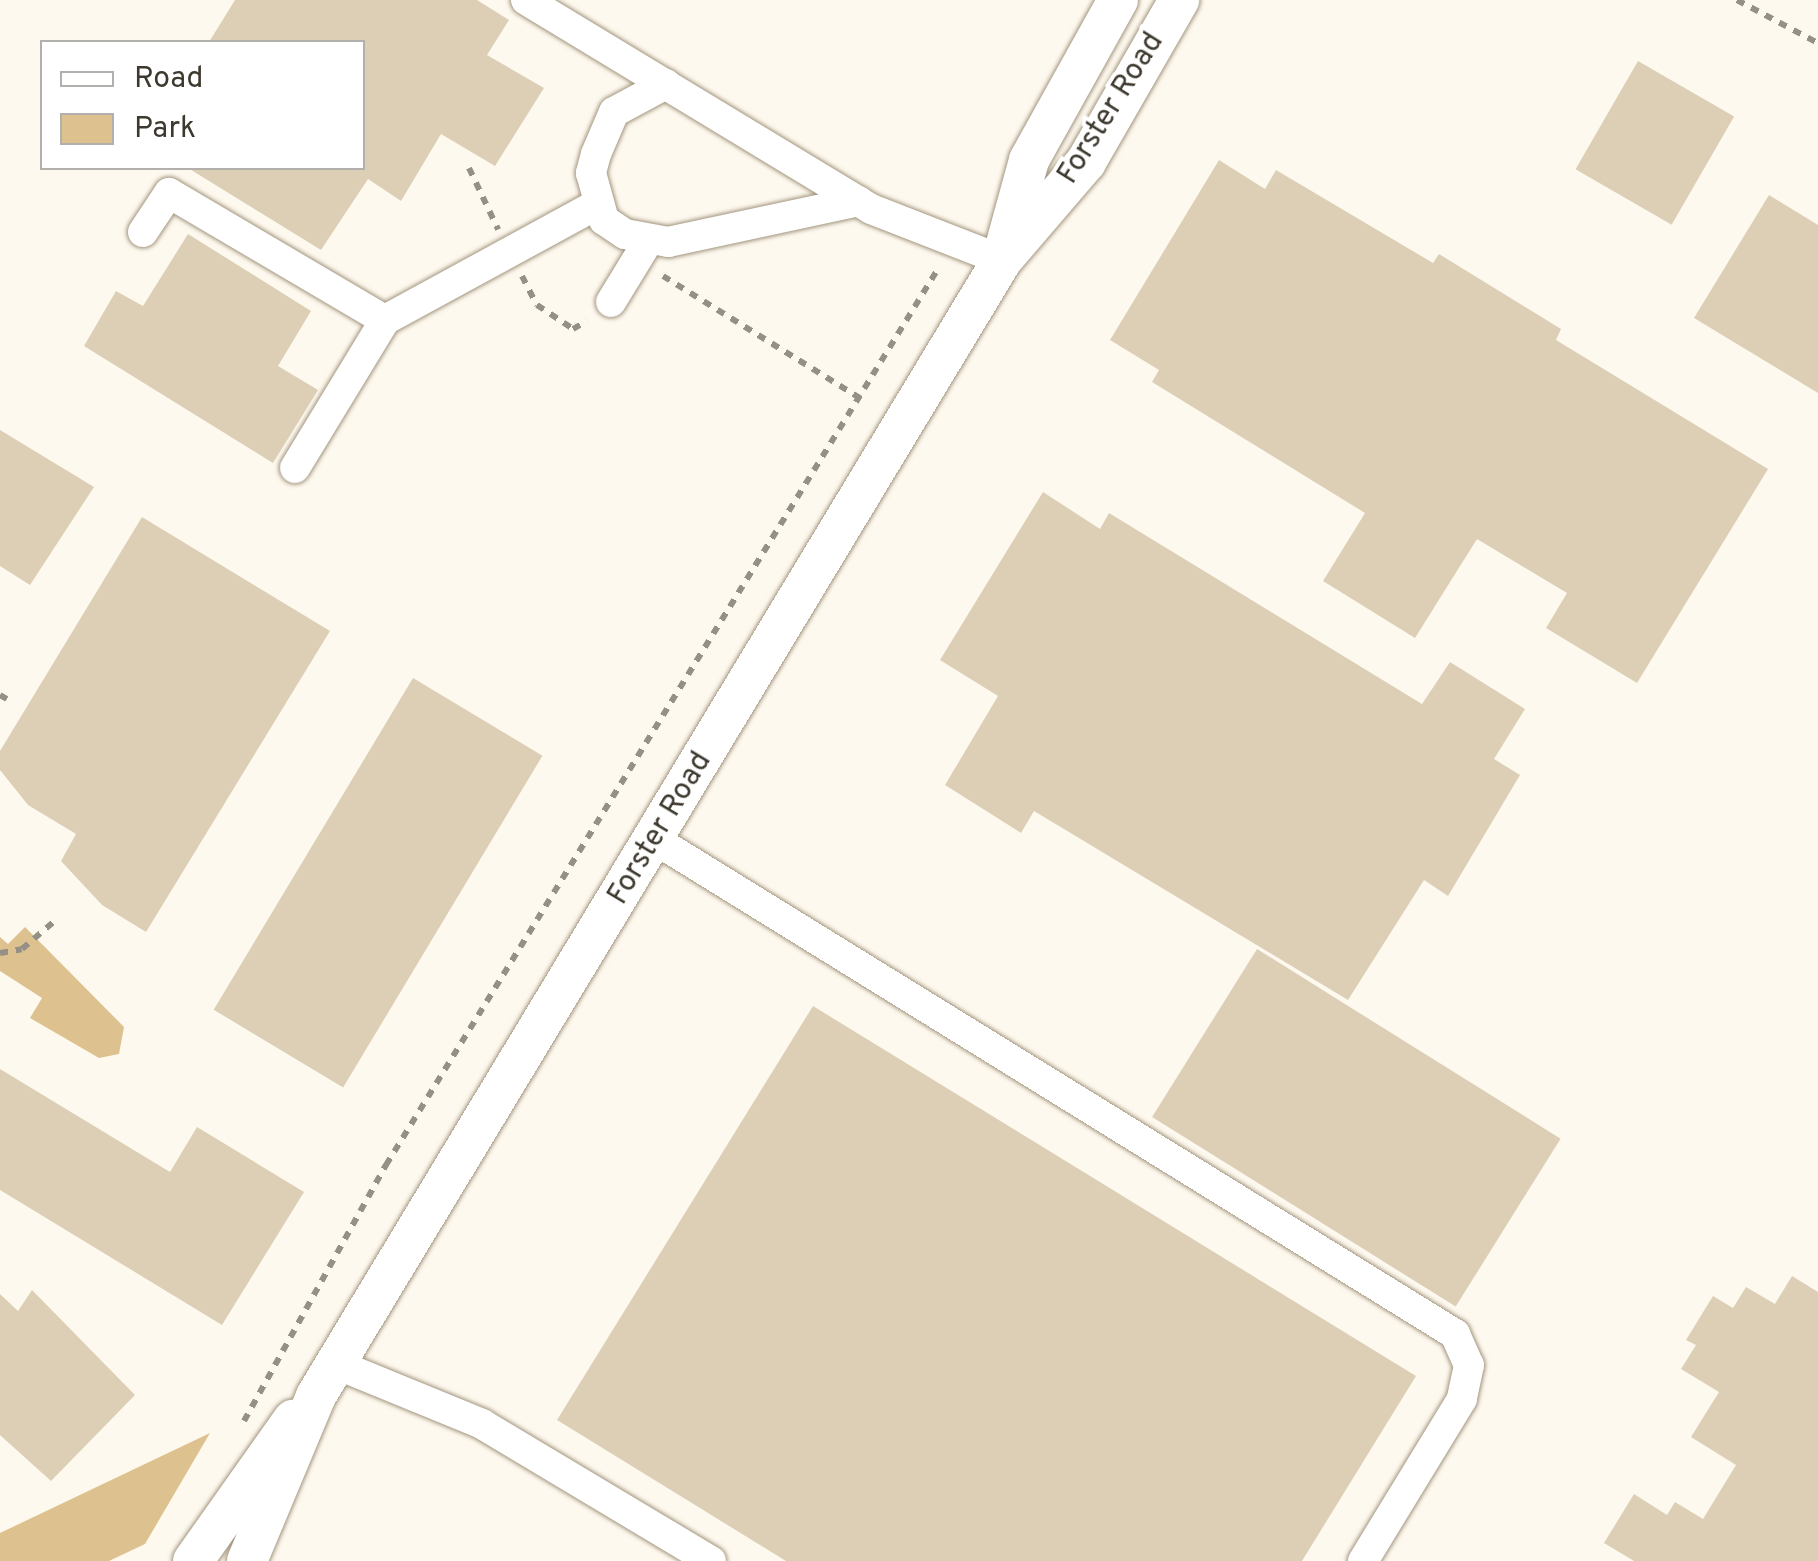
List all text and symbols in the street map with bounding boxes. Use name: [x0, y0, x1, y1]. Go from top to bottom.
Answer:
street label: Forster Road: [1051, 27, 1173, 191]
legend: [40, 40, 365, 170]
text: Road: [134, 61, 203, 98]
text: Park: [134, 111, 196, 148]
street label: Forster Road: [601, 746, 721, 912]

